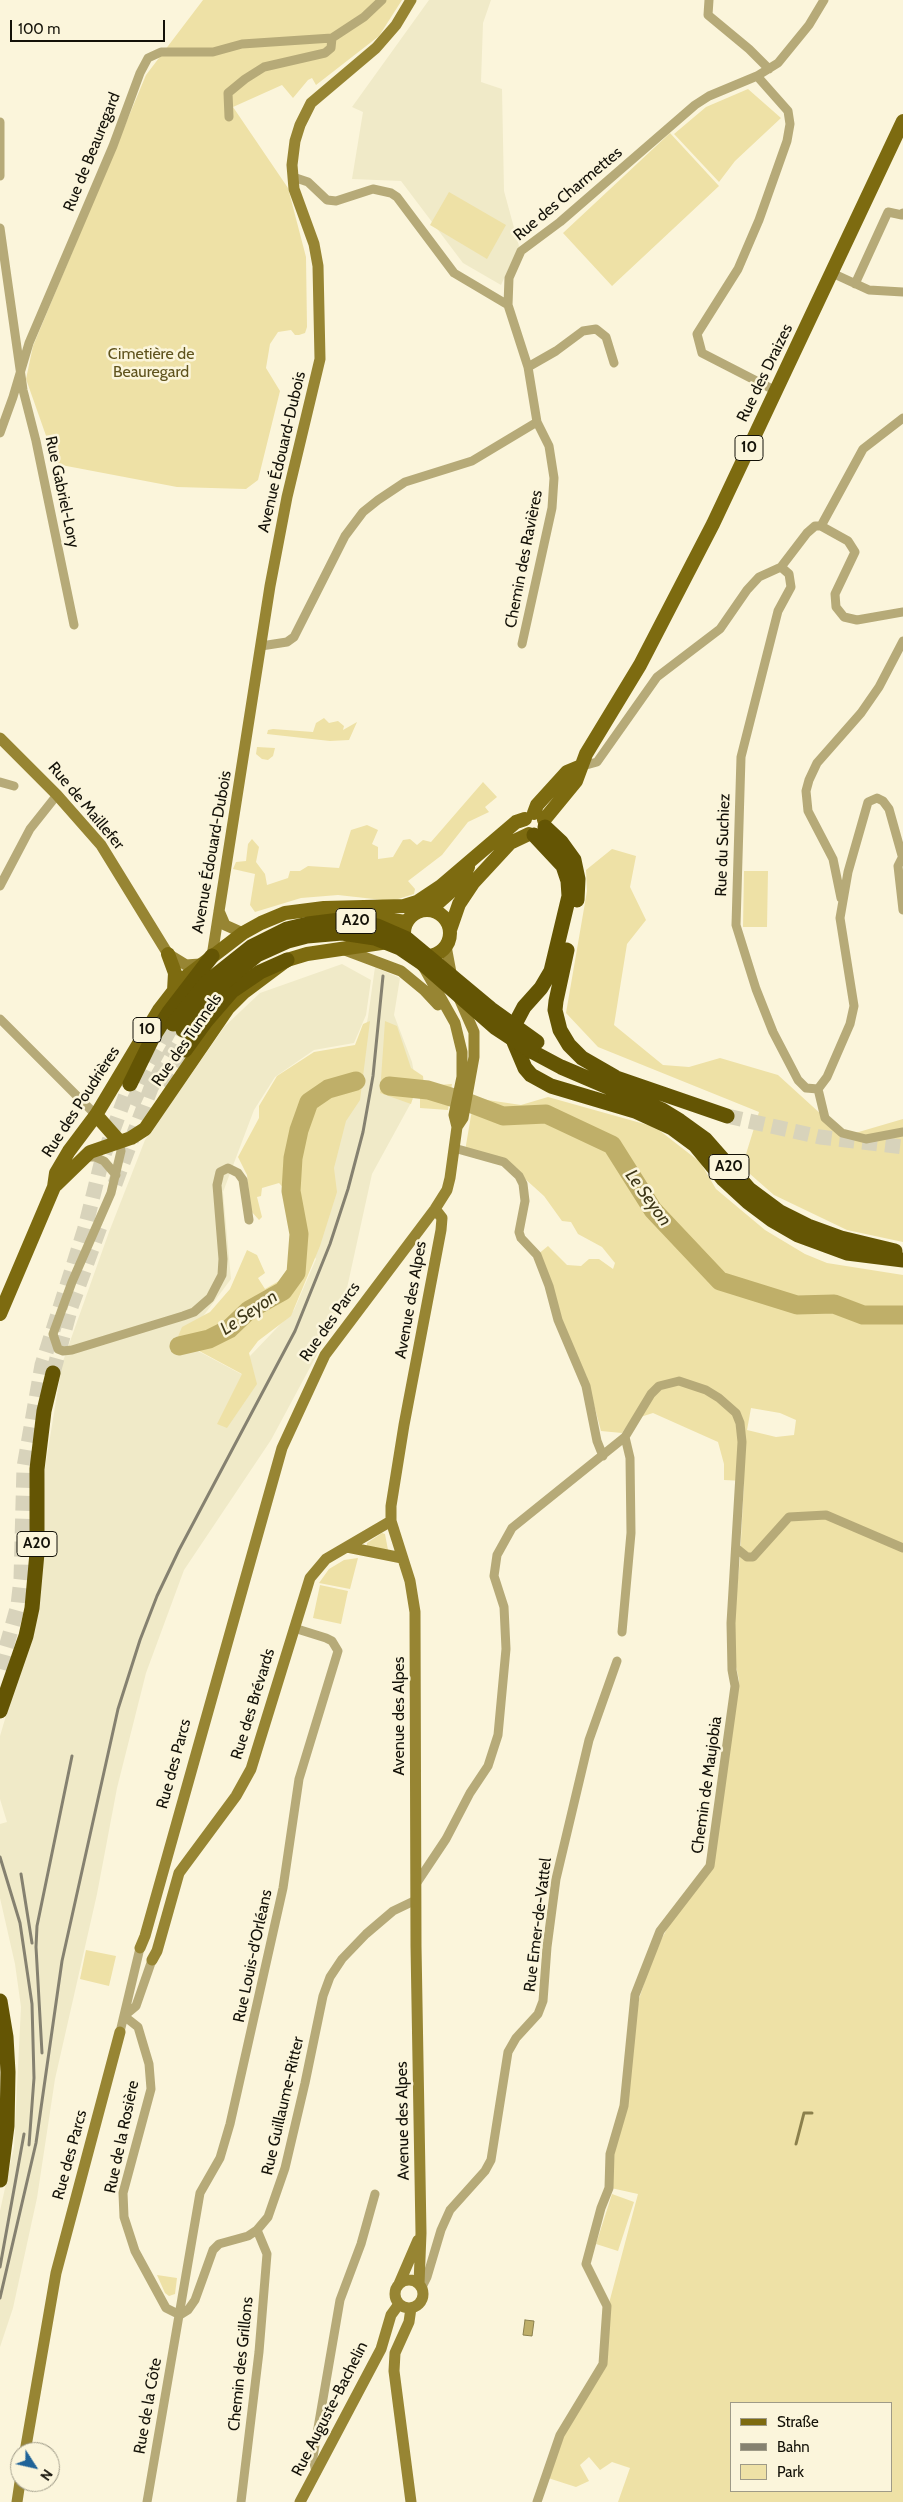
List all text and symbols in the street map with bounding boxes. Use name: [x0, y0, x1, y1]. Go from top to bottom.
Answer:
scale bar: [12, 10, 168, 42]
text: 100 m: [18, 20, 60, 38]
street label: Rue de Beauregard: [59, 90, 125, 214]
street label: Rue des Charmettes: [510, 143, 626, 245]
street label: Rue des Draizes: [733, 321, 797, 425]
park label: Cimetière de Beauregard: [108, 344, 194, 382]
street label: Avenue Édouard-Dubois: [254, 370, 310, 534]
street label: Rue Gabriel-Lory: [41, 434, 83, 550]
road number: 10: [735, 436, 763, 460]
street label: Chemin des Ravières: [501, 488, 547, 630]
street label: Rue de Maillefer: [44, 758, 128, 854]
street label: Avenue Édouard-Dubois: [188, 769, 236, 935]
street label: Rue du Suchiez: [712, 793, 734, 897]
road number: A20: [336, 908, 376, 934]
street label: Rue des Tunnels: [148, 990, 226, 1090]
road number: 10: [133, 1018, 161, 1042]
street label: Rue des Poudrières: [38, 1043, 124, 1161]
road number: A20: [709, 1154, 749, 1180]
water label: Le Seyon: [620, 1165, 676, 1231]
street label: Avenue des Alpes: [391, 1240, 431, 1360]
street label: Rue des Parcs: [296, 1279, 364, 1365]
water label: Le Seyon: [216, 1286, 282, 1340]
road number: A20: [17, 1532, 57, 1556]
street label: Rue des Brévards: [227, 1646, 279, 1762]
street label: Avenue des Alpes: [389, 1657, 409, 1775]
street label: Chemin de Maujobia: [688, 1715, 726, 1855]
street label: Rue des Parcs: [153, 1717, 195, 1811]
street label: Rue Emer-de-Vattel: [520, 1857, 556, 1993]
street label: Rue Louis-d'Orléans: [230, 1888, 276, 2024]
street label: Rue Guillaume-Ritter: [258, 2035, 308, 2177]
street label: Avenue des Alpes: [392, 2061, 414, 2181]
street label: Rue de la Rosière: [101, 2079, 143, 2195]
street label: Rue des Parcs: [49, 2108, 91, 2202]
street label: Chemin des Grillons: [224, 2296, 258, 2432]
street label: Rue Auguste-Bachelin: [288, 2339, 372, 2479]
street label: Rue de la Côte: [130, 2356, 166, 2456]
legend: [730, 2402, 893, 2492]
text: Straße: [777, 2413, 819, 2431]
text: Bahn: [777, 2438, 810, 2456]
north arrow: [10, 2442, 60, 2492]
text: Park: [777, 2463, 804, 2481]
text: N: [36, 2466, 57, 2484]

